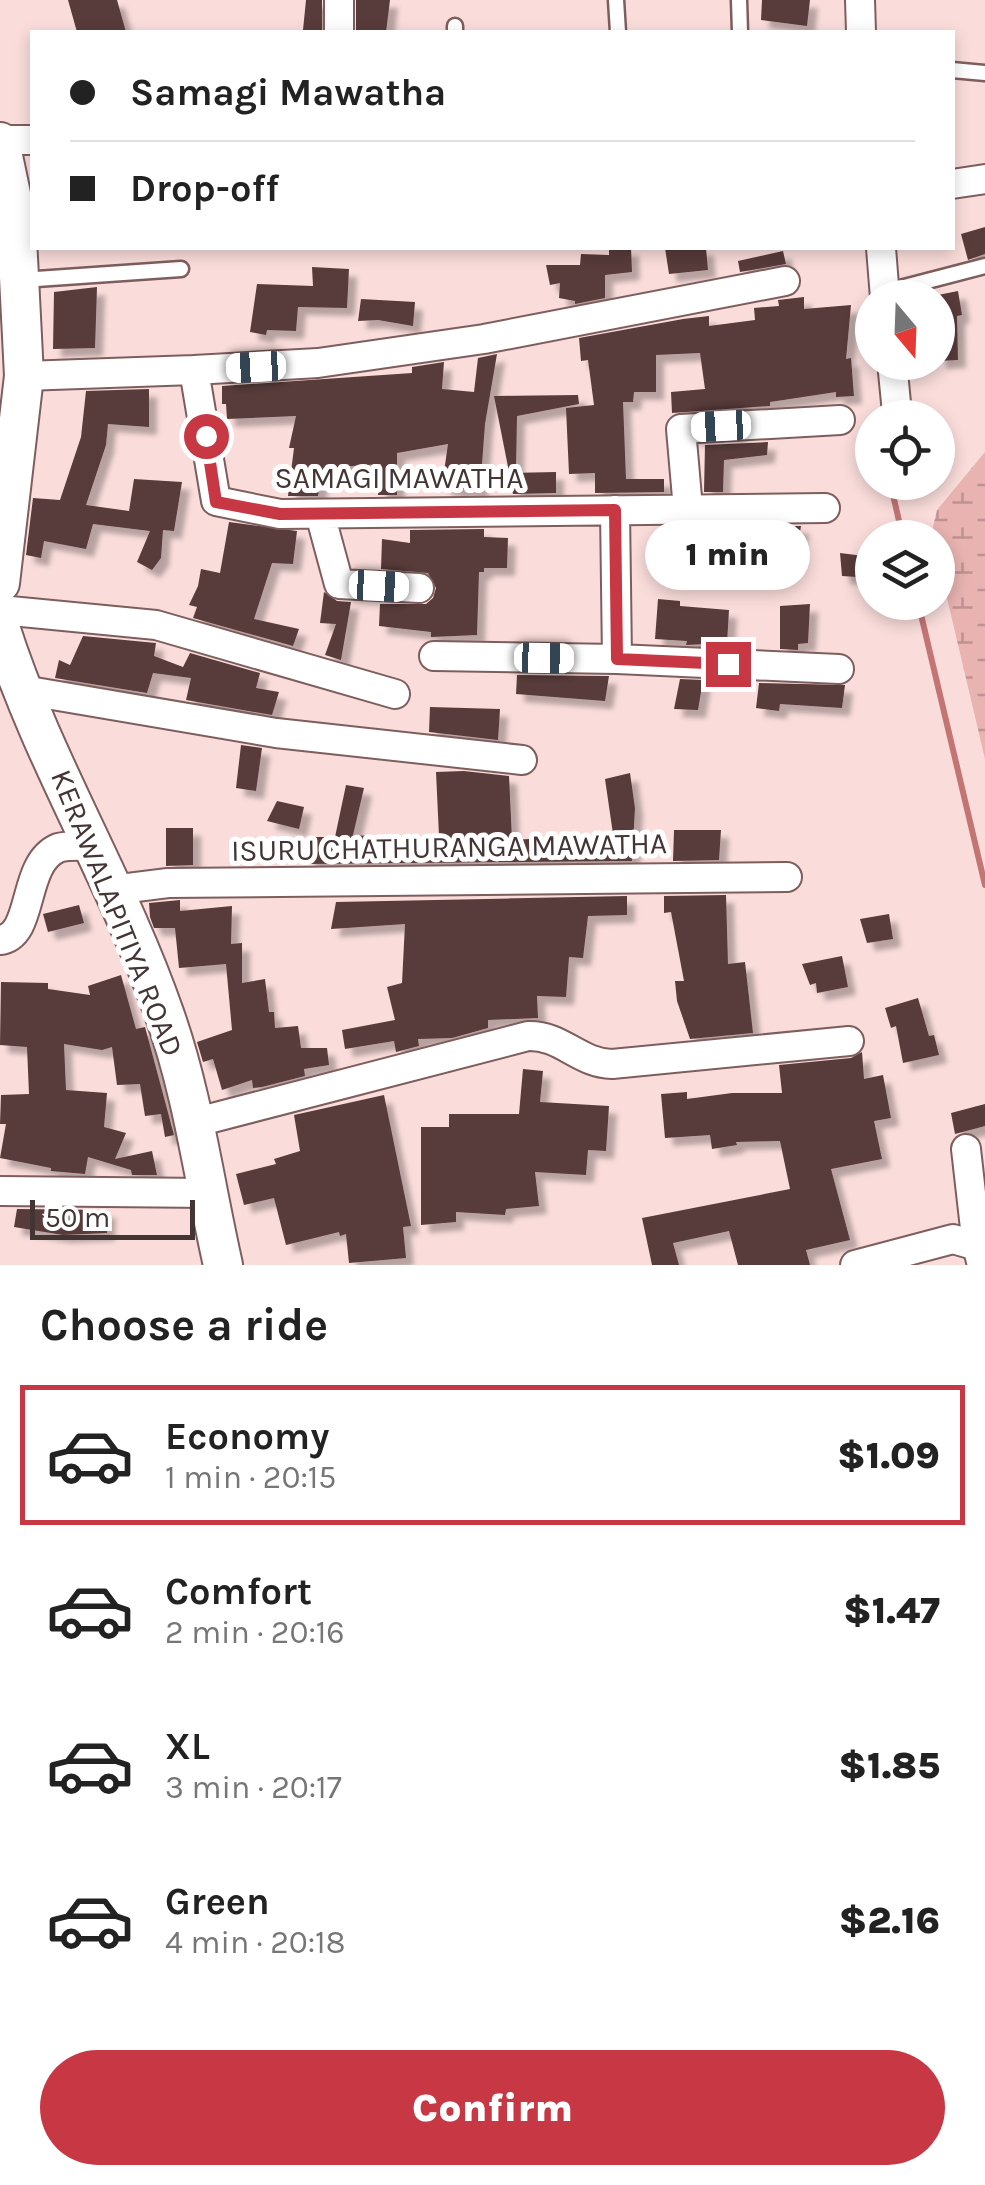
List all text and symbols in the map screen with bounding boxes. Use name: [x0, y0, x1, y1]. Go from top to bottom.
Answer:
text: Samagi Mawatha: [130, 70, 446, 115]
text: Drop-off: [130, 166, 279, 211]
north arrow: [855, 280, 955, 380]
map controls: [855, 280, 955, 620]
car: [225, 350, 287, 384]
button: locate: [855, 400, 955, 500]
car: [690, 409, 752, 443]
route start: [184, 414, 229, 459]
street label: SAMAGI MAWATHA: [275, 460, 523, 496]
callout: 1 min: [646, 519, 810, 589]
button: layers: [855, 520, 955, 620]
text: 1 min: [686, 536, 769, 573]
car: [348, 569, 410, 603]
car: [514, 642, 574, 674]
route end: [706, 642, 751, 687]
street label: KERAWALAPITIYA ROAD: [43, 764, 191, 1062]
street label: ISURU CHATHURANGA MAWATHA: [231, 825, 667, 869]
scale bar: [30, 1195, 195, 1240]
text: 50 m: [45, 1201, 110, 1234]
text: Choose a ride: [40, 1299, 328, 1351]
icon: car: [45, 1410, 135, 1500]
text: Economy: [165, 1414, 329, 1459]
text: $1.09: [837, 1433, 940, 1478]
text: 1 min · 20:15: [165, 1459, 336, 1496]
icon: car: [45, 1565, 135, 1655]
text: Comfort: [165, 1569, 312, 1614]
text: $1.47: [843, 1588, 940, 1633]
text: 2 min · 20:16: [165, 1614, 345, 1651]
icon: car: [45, 1720, 135, 1810]
text: XL: [165, 1724, 210, 1769]
text: $1.85: [839, 1743, 940, 1788]
text: 3 min · 20:17: [165, 1769, 342, 1806]
icon: car: [45, 1875, 135, 1965]
text: Green: [165, 1879, 270, 1924]
text: $2.16: [839, 1898, 940, 1943]
text: 4 min · 20:18: [165, 1924, 345, 1961]
button: Confirm: [40, 2050, 945, 2165]

